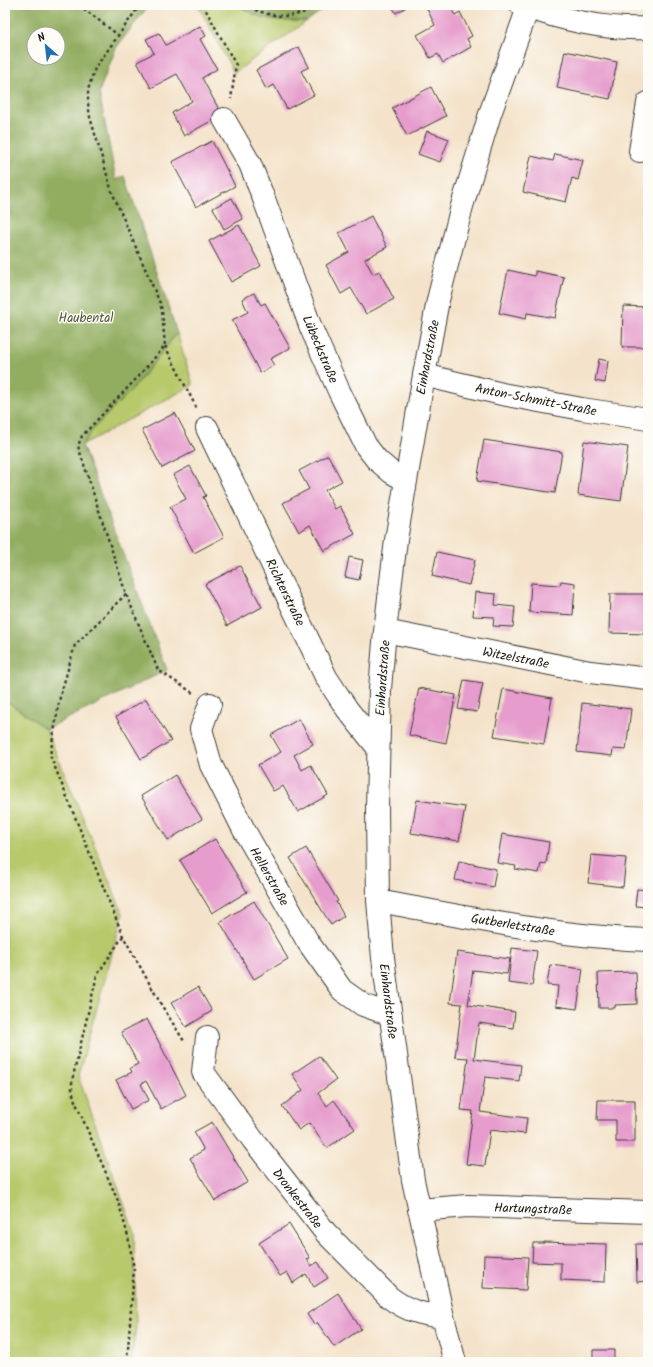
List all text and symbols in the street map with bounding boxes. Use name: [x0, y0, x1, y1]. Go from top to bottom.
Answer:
north arrow: [26, 26, 66, 66]
text: N: [34, 28, 49, 48]
park label: Haubental: [59, 308, 113, 329]
street label: Lübeckstraße: [296, 312, 343, 387]
street label: Einhardstraße: [411, 318, 446, 397]
street label: Anton-Schmitt-Straße: [473, 378, 599, 423]
street label: Richterstraße: [259, 555, 310, 630]
street label: Einhardstraße: [370, 639, 397, 717]
street label: Witzelstraße: [481, 642, 551, 675]
street label: Hellerstraße: [243, 843, 294, 910]
street label: Gutberletstraße: [469, 908, 556, 942]
street label: Einhardstraße: [372, 962, 403, 1040]
street label: Dronkestraße: [266, 1164, 327, 1234]
street label: Hartungstraße: [494, 1198, 572, 1221]

